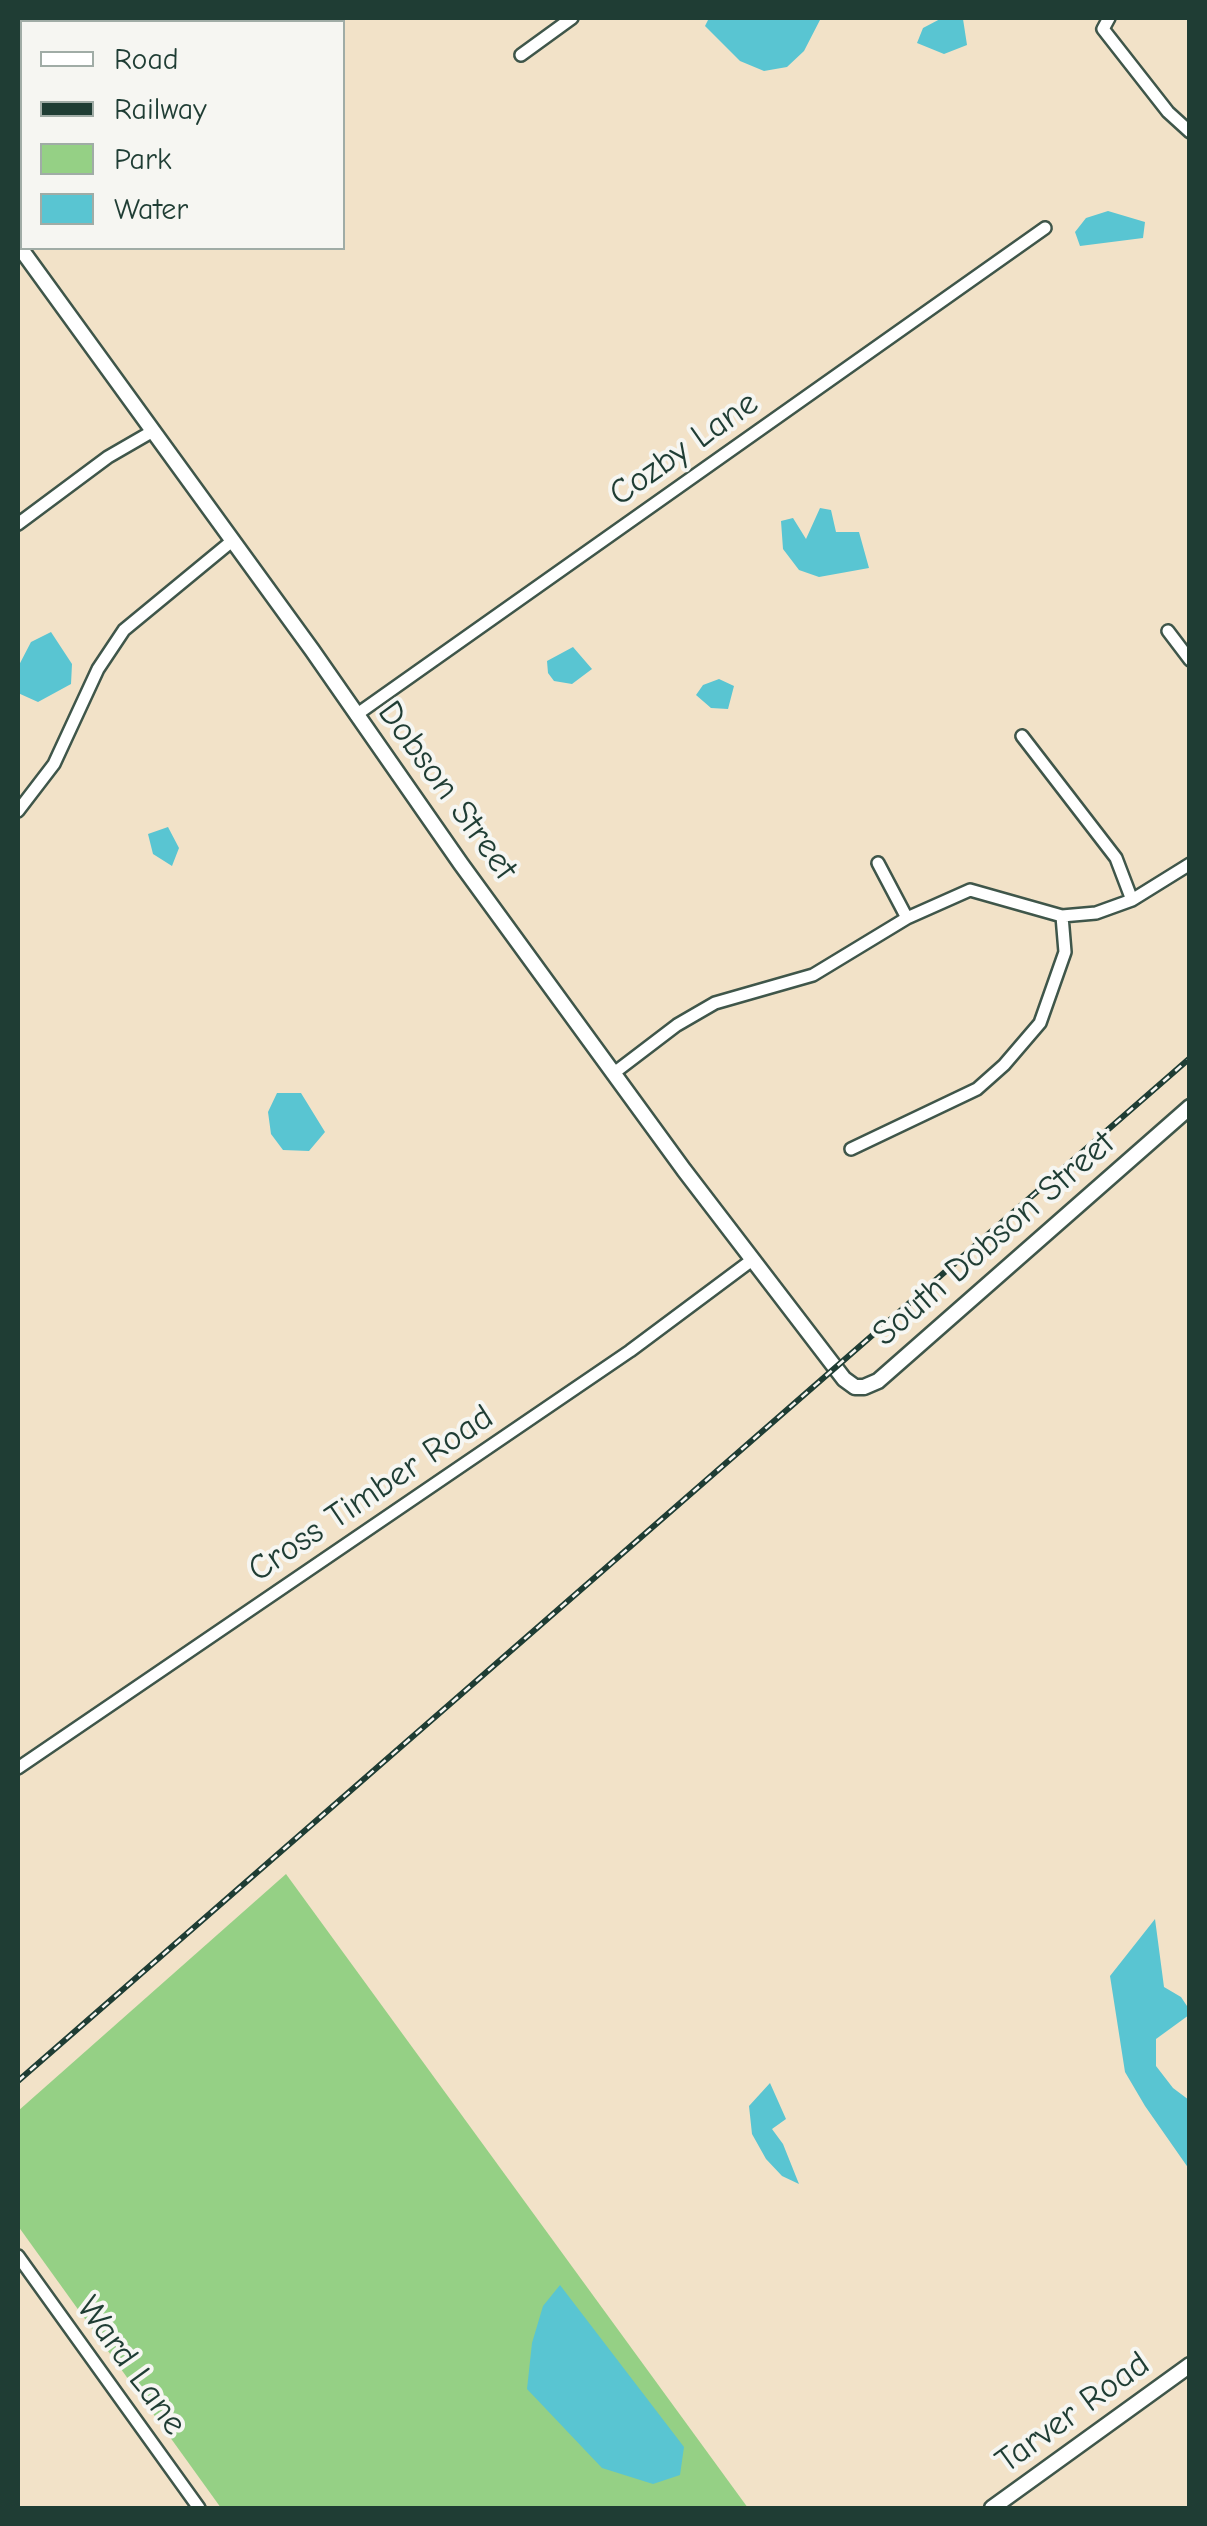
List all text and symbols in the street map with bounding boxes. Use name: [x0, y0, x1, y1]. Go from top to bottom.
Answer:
legend: [20, 20, 345, 250]
text: Road: [114, 42, 179, 77]
text: Railway: [114, 92, 207, 127]
text: Park: [114, 142, 171, 177]
text: Water: [114, 192, 188, 227]
street label: Cozby Lane: [602, 382, 766, 516]
street label: Dobson Street: [368, 693, 526, 889]
street label: South Dobson Street: [864, 1122, 1124, 1356]
street label: Cross Timber Road: [241, 1397, 501, 1591]
street label: Ward Lane: [67, 2289, 195, 2443]
street label: Tarver Road: [988, 2343, 1158, 2483]

